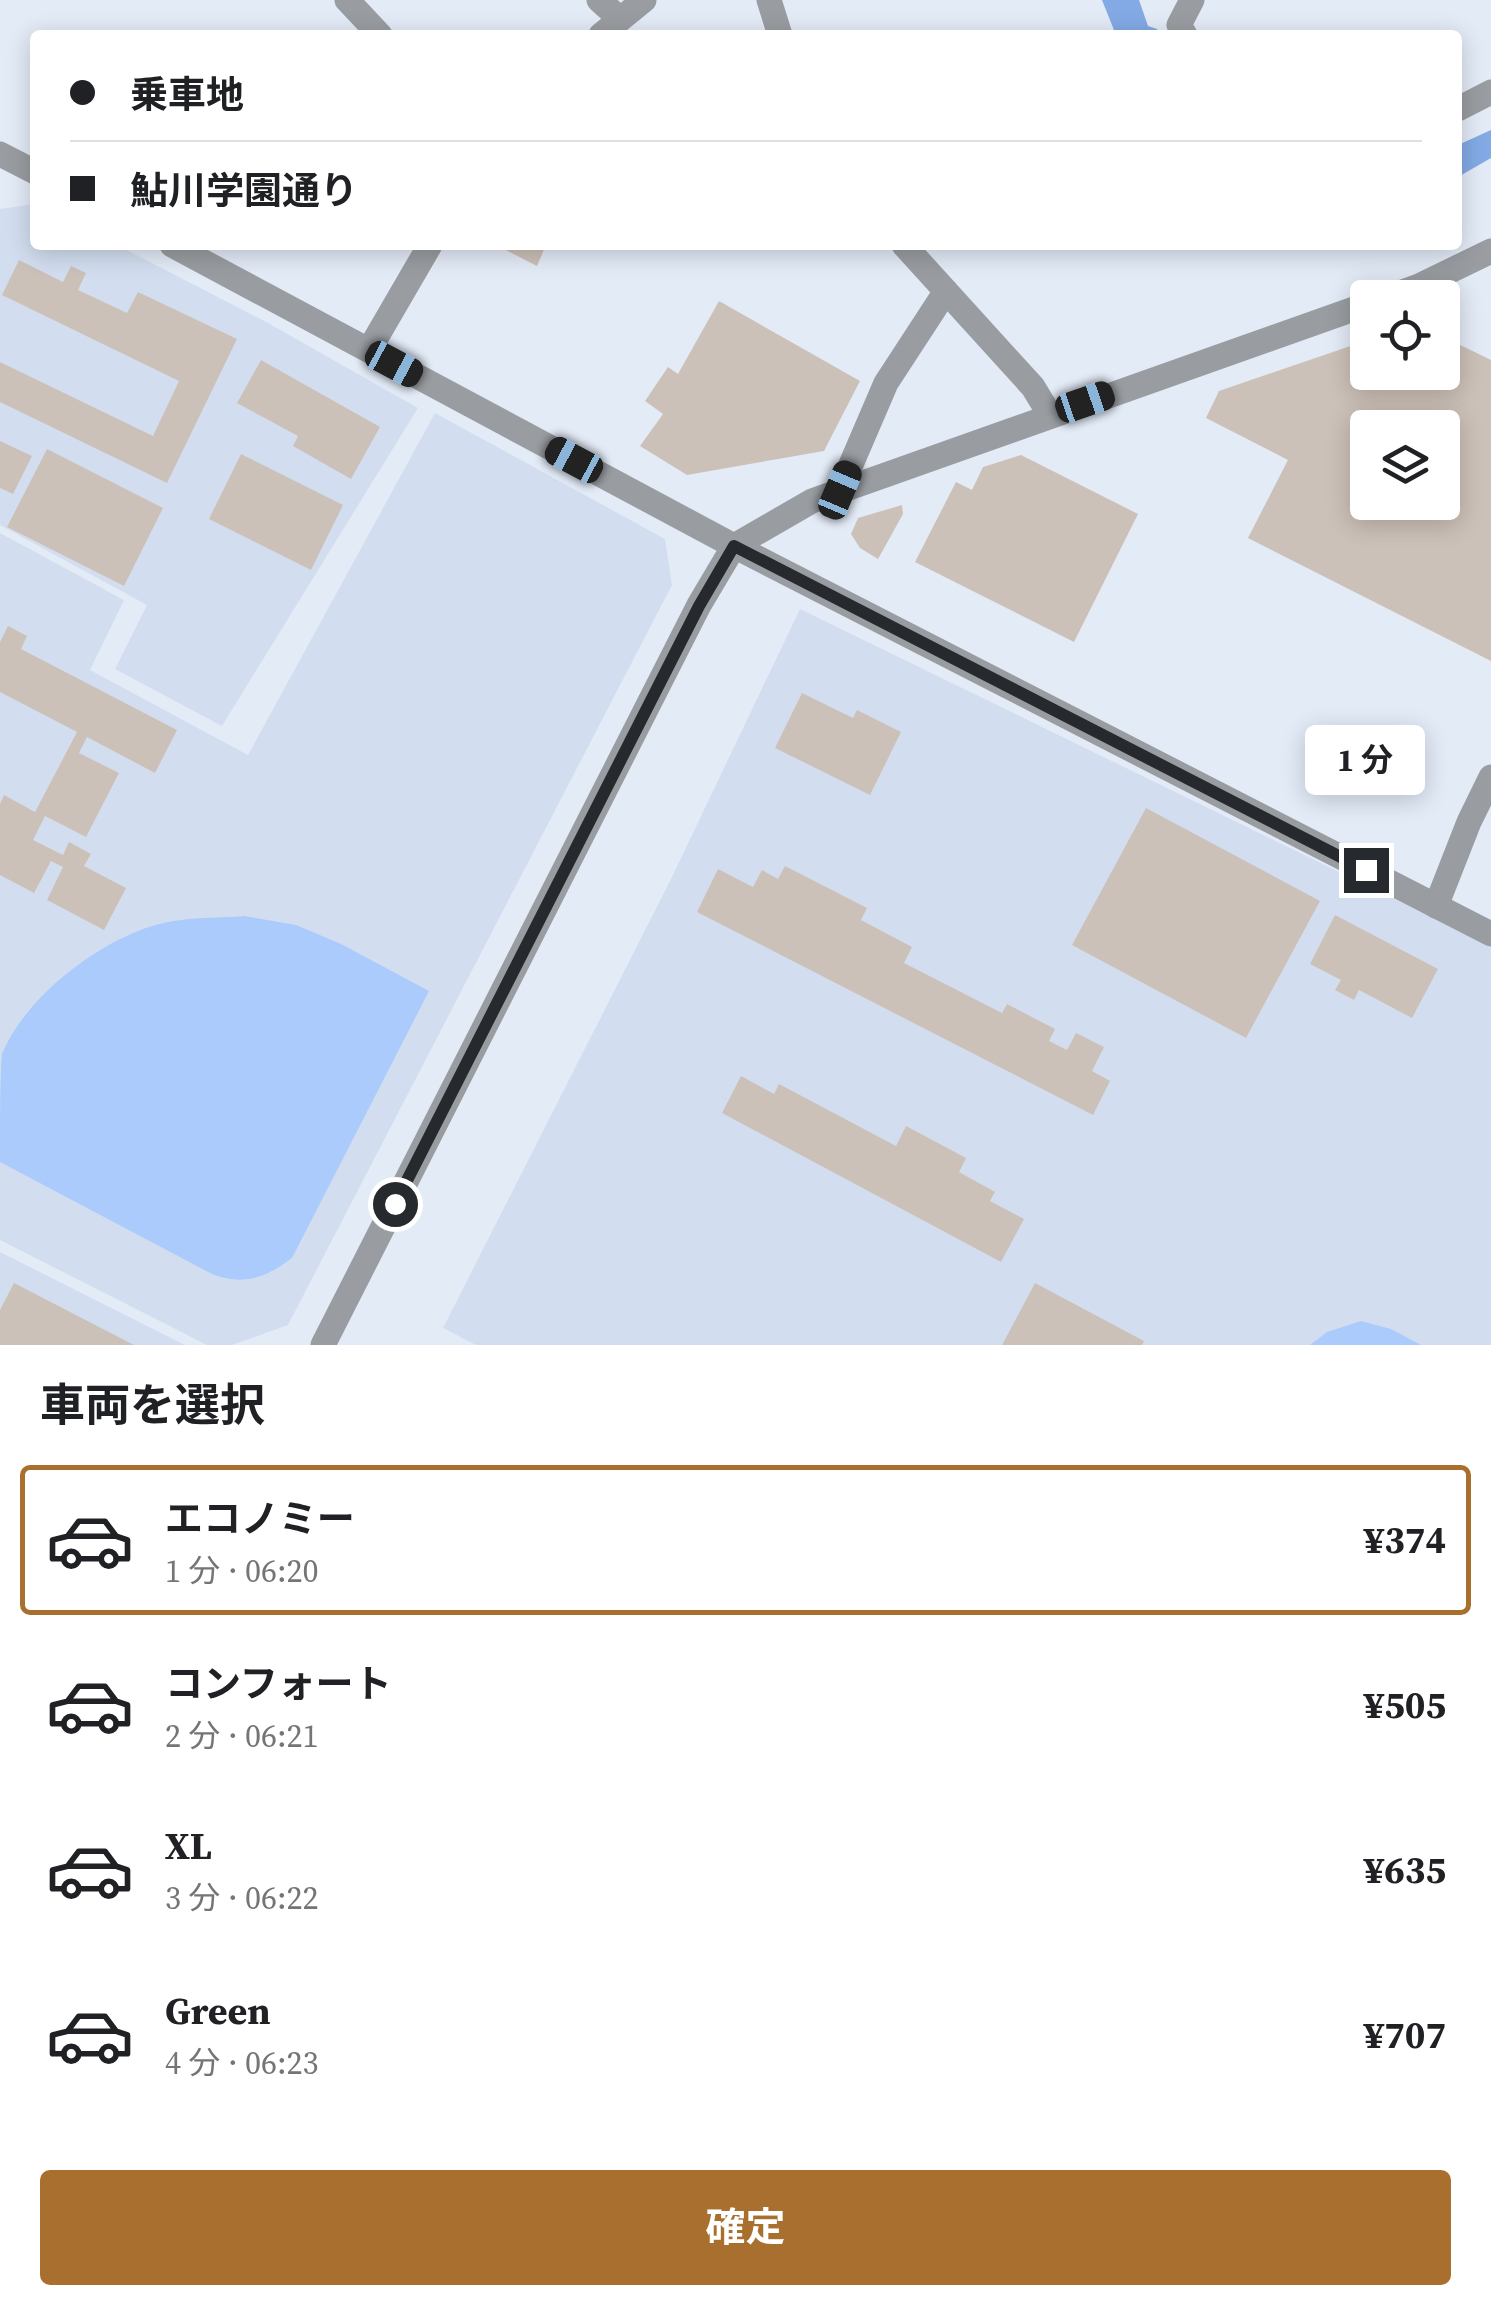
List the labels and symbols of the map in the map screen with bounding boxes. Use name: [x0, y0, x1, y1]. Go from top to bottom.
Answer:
car: [360, 337, 428, 391]
car: [1052, 378, 1118, 426]
car: [540, 433, 608, 487]
car: [814, 457, 866, 523]
callout: 1 分: [1306, 725, 1426, 795]
route end: [1344, 848, 1389, 893]
route start: [373, 1182, 418, 1227]

